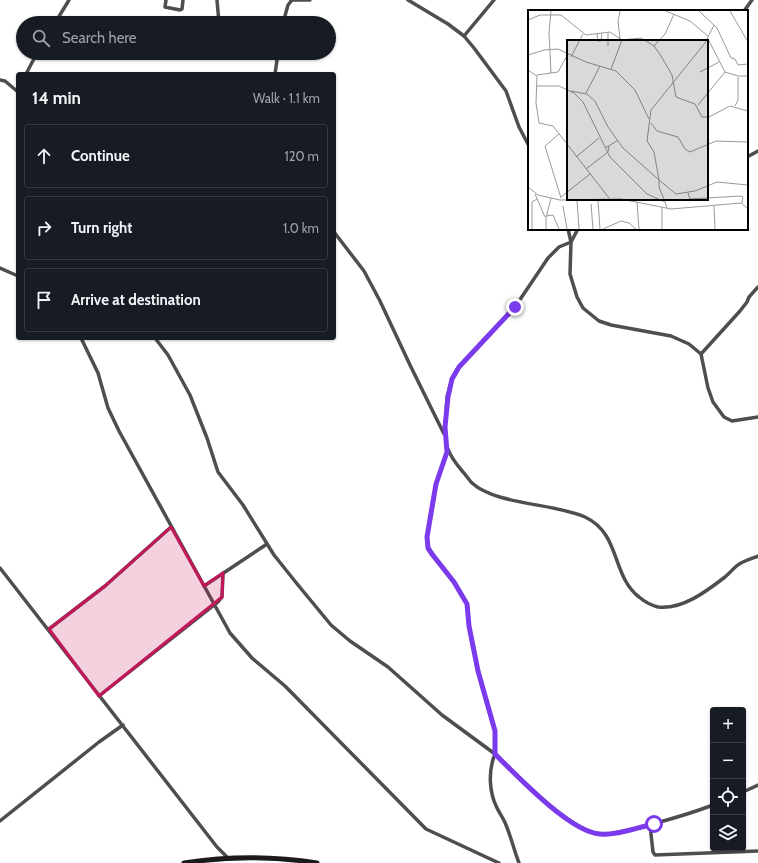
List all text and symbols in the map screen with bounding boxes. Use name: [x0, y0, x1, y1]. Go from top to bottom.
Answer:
inset map: [528, 10, 748, 230]
search box: [16, 16, 336, 60]
icon: search: [30, 27, 52, 49]
text: Search here: [62, 29, 137, 47]
text: 14 min: [32, 88, 81, 108]
text: Walk · 1.1 km: [253, 90, 320, 106]
icon: ahead: [33, 145, 55, 167]
text: Continue: [71, 147, 130, 165]
text: 120 m: [285, 148, 319, 164]
icon: right: [33, 217, 55, 239]
text: Turn right: [71, 219, 132, 237]
text: 1.0 km: [283, 220, 319, 236]
icon: arrive: [33, 289, 55, 311]
text: Arrive at destination: [71, 291, 201, 309]
route end: [506, 298, 524, 316]
map controls: [710, 707, 746, 851]
button: +: [710, 707, 746, 743]
button: −: [710, 743, 746, 779]
button: locate: [710, 779, 746, 815]
route start: [645, 815, 663, 833]
button: layers: [710, 815, 746, 851]

